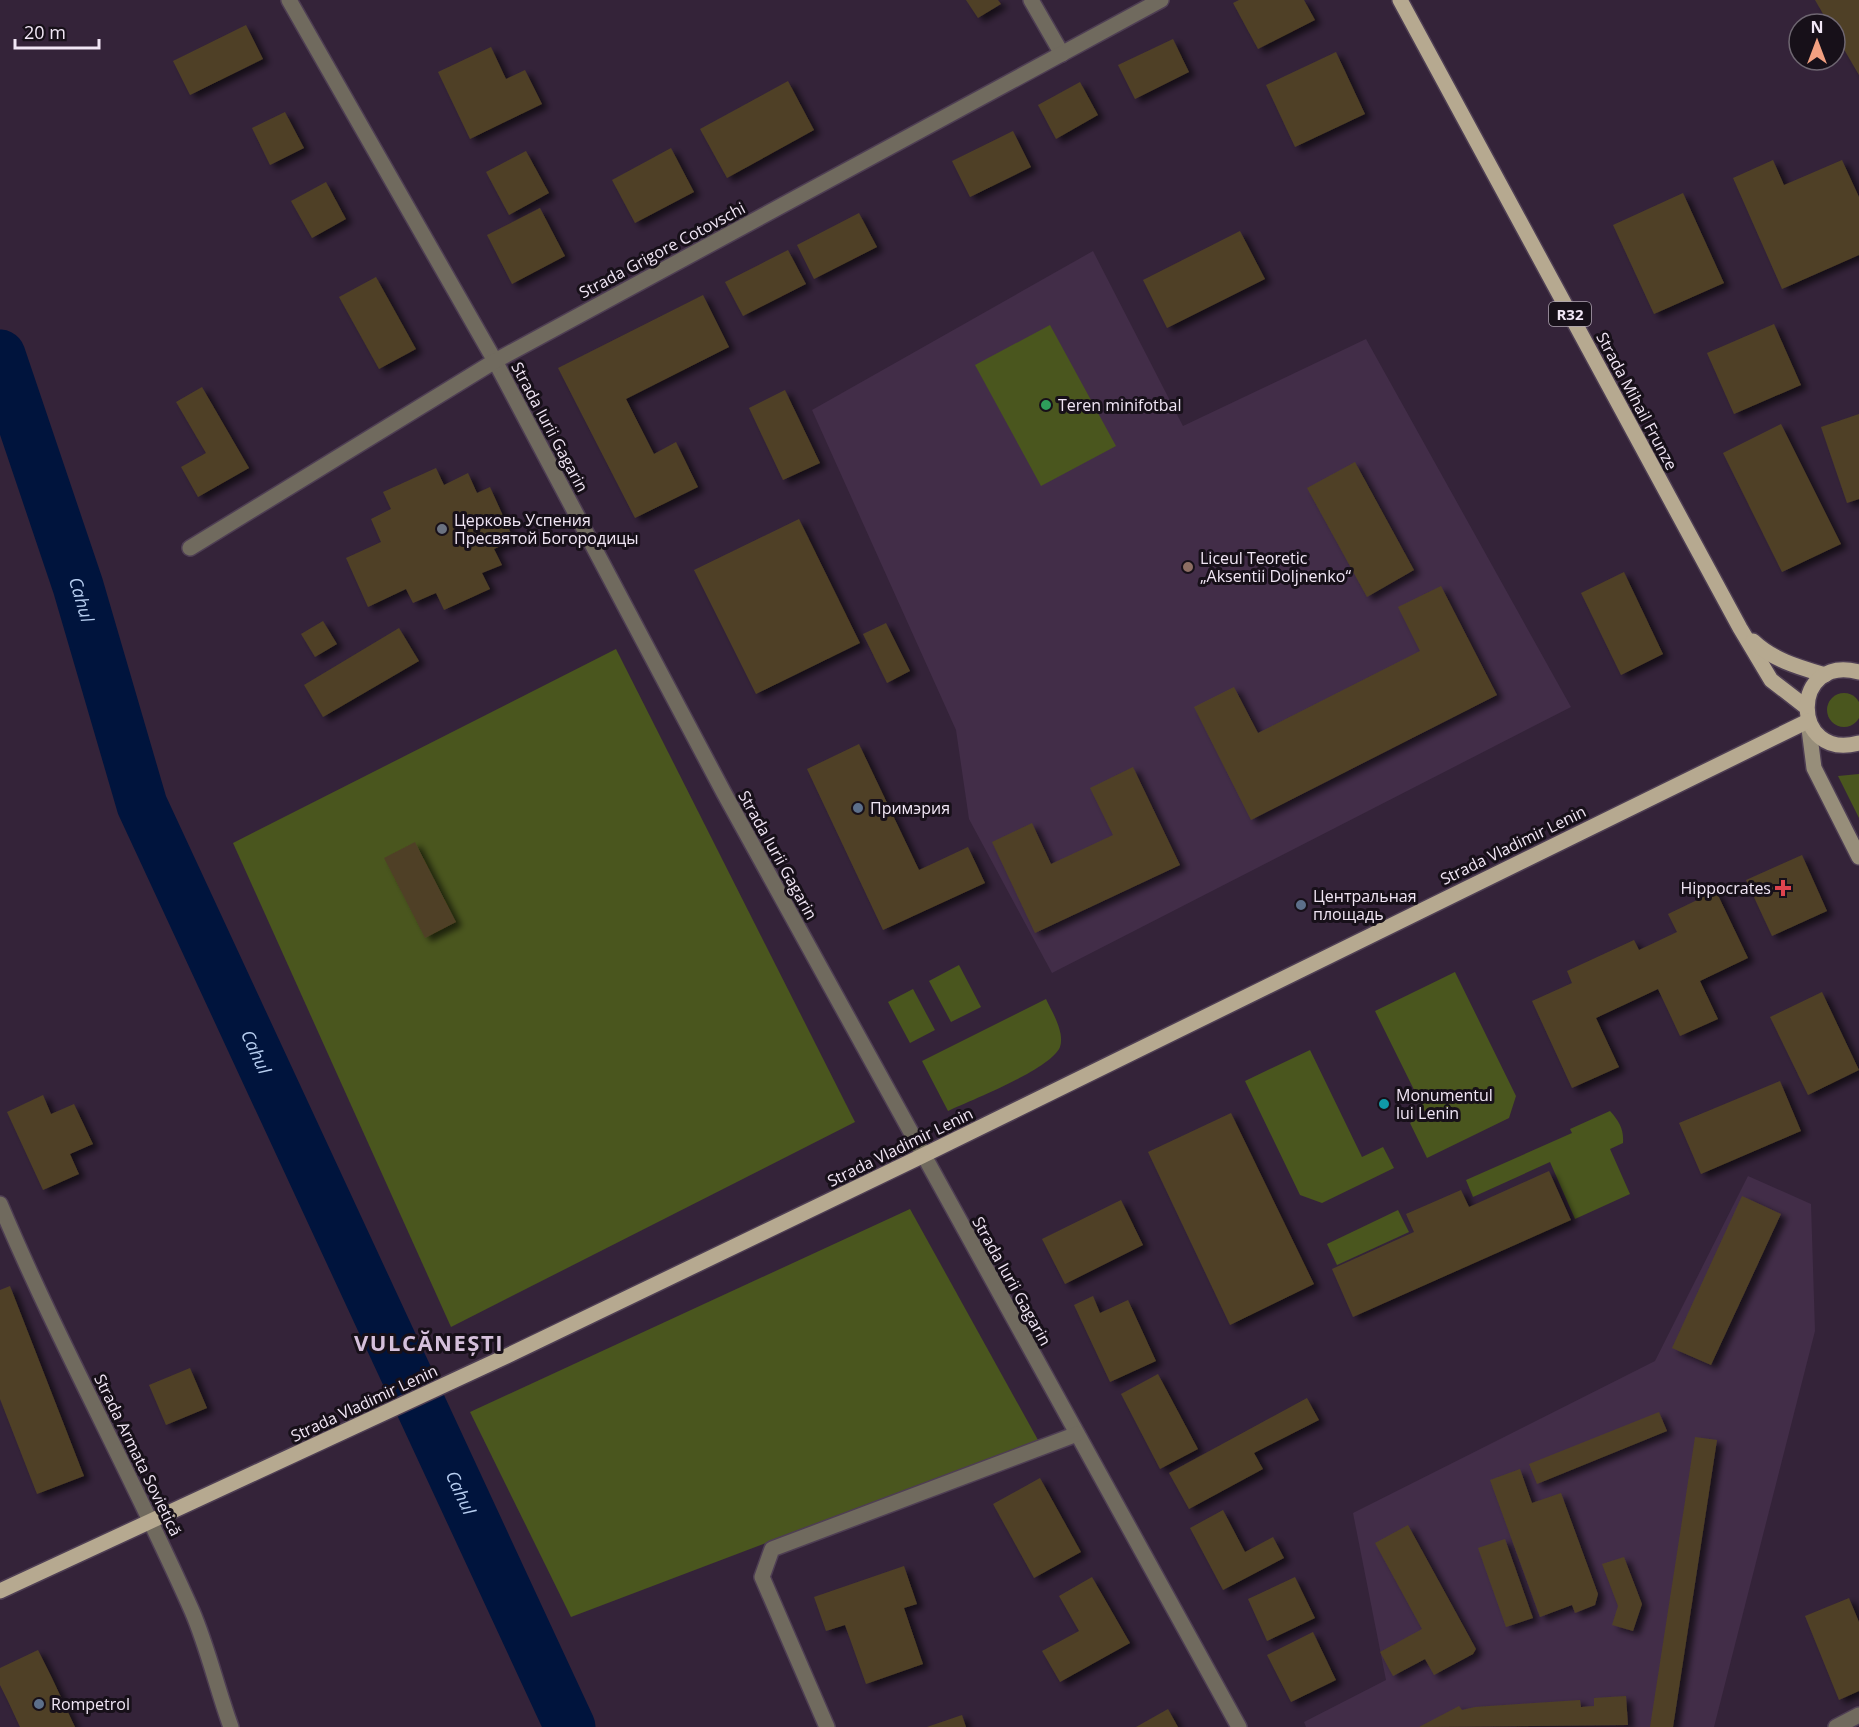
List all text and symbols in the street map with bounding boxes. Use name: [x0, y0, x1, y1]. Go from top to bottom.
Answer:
scale bar: [15, 12, 99, 50]
north arrow: [1787, 12, 1847, 72]
text: N: [1810, 16, 1824, 38]
text: 20 m: [24, 20, 66, 44]
street label: Strada Grigore Cotovschi: [575, 197, 749, 303]
road number: R32: [1549, 302, 1591, 326]
street label: Strada Mihail Frunze: [1591, 328, 1683, 474]
street label: Strada Iurii Gagarin: [506, 358, 594, 496]
place label: Teren minifotbal: [1058, 394, 1181, 416]
marker: Teren minifotbal: [1039, 398, 1053, 412]
place label: Церковь Успения Пресвятой Богородицы: [454, 509, 639, 549]
marker: Церковь Успения Пресвятой Богородицы: [435, 522, 449, 536]
place label: Liceul Teoretic „Aksentii Doljnenko“: [1200, 547, 1351, 587]
marker: Liceul Teoretic „Aksentii Doljnenko“: [1181, 560, 1195, 574]
water label: Cahul: [64, 574, 100, 626]
street label: Strada Iurii Gagarin: [733, 787, 823, 923]
place label: Примэрия: [870, 797, 950, 819]
street label: Strada Vladimir Lenin: [1436, 800, 1590, 890]
marker: Примэрия: [851, 801, 865, 815]
place label: Hippocrates: [1681, 877, 1771, 899]
marker: Hippocrates: [1776, 881, 1790, 895]
place label: Центральная площадь: [1313, 885, 1417, 925]
marker: Центральная площадь: [1294, 898, 1308, 912]
water label: Cahul: [236, 1026, 277, 1078]
place label: Monumentul lui Lenin: [1396, 1084, 1493, 1124]
marker: Monumentul lui Lenin: [1377, 1097, 1391, 1111]
street label: Strada Vladimir Lenin: [823, 1102, 977, 1192]
street label: Strada Iurii Gagarin: [967, 1213, 1057, 1349]
district label: VULCĂNEȘTI: [354, 1327, 504, 1357]
street label: Strada Vladimir Lenin: [287, 1359, 441, 1447]
street label: Strada Armata Sovietică: [89, 1370, 187, 1540]
water label: Cahul: [441, 1467, 482, 1519]
place label: Rompetrol: [51, 1693, 130, 1715]
marker: Rompetrol: [32, 1697, 46, 1711]

